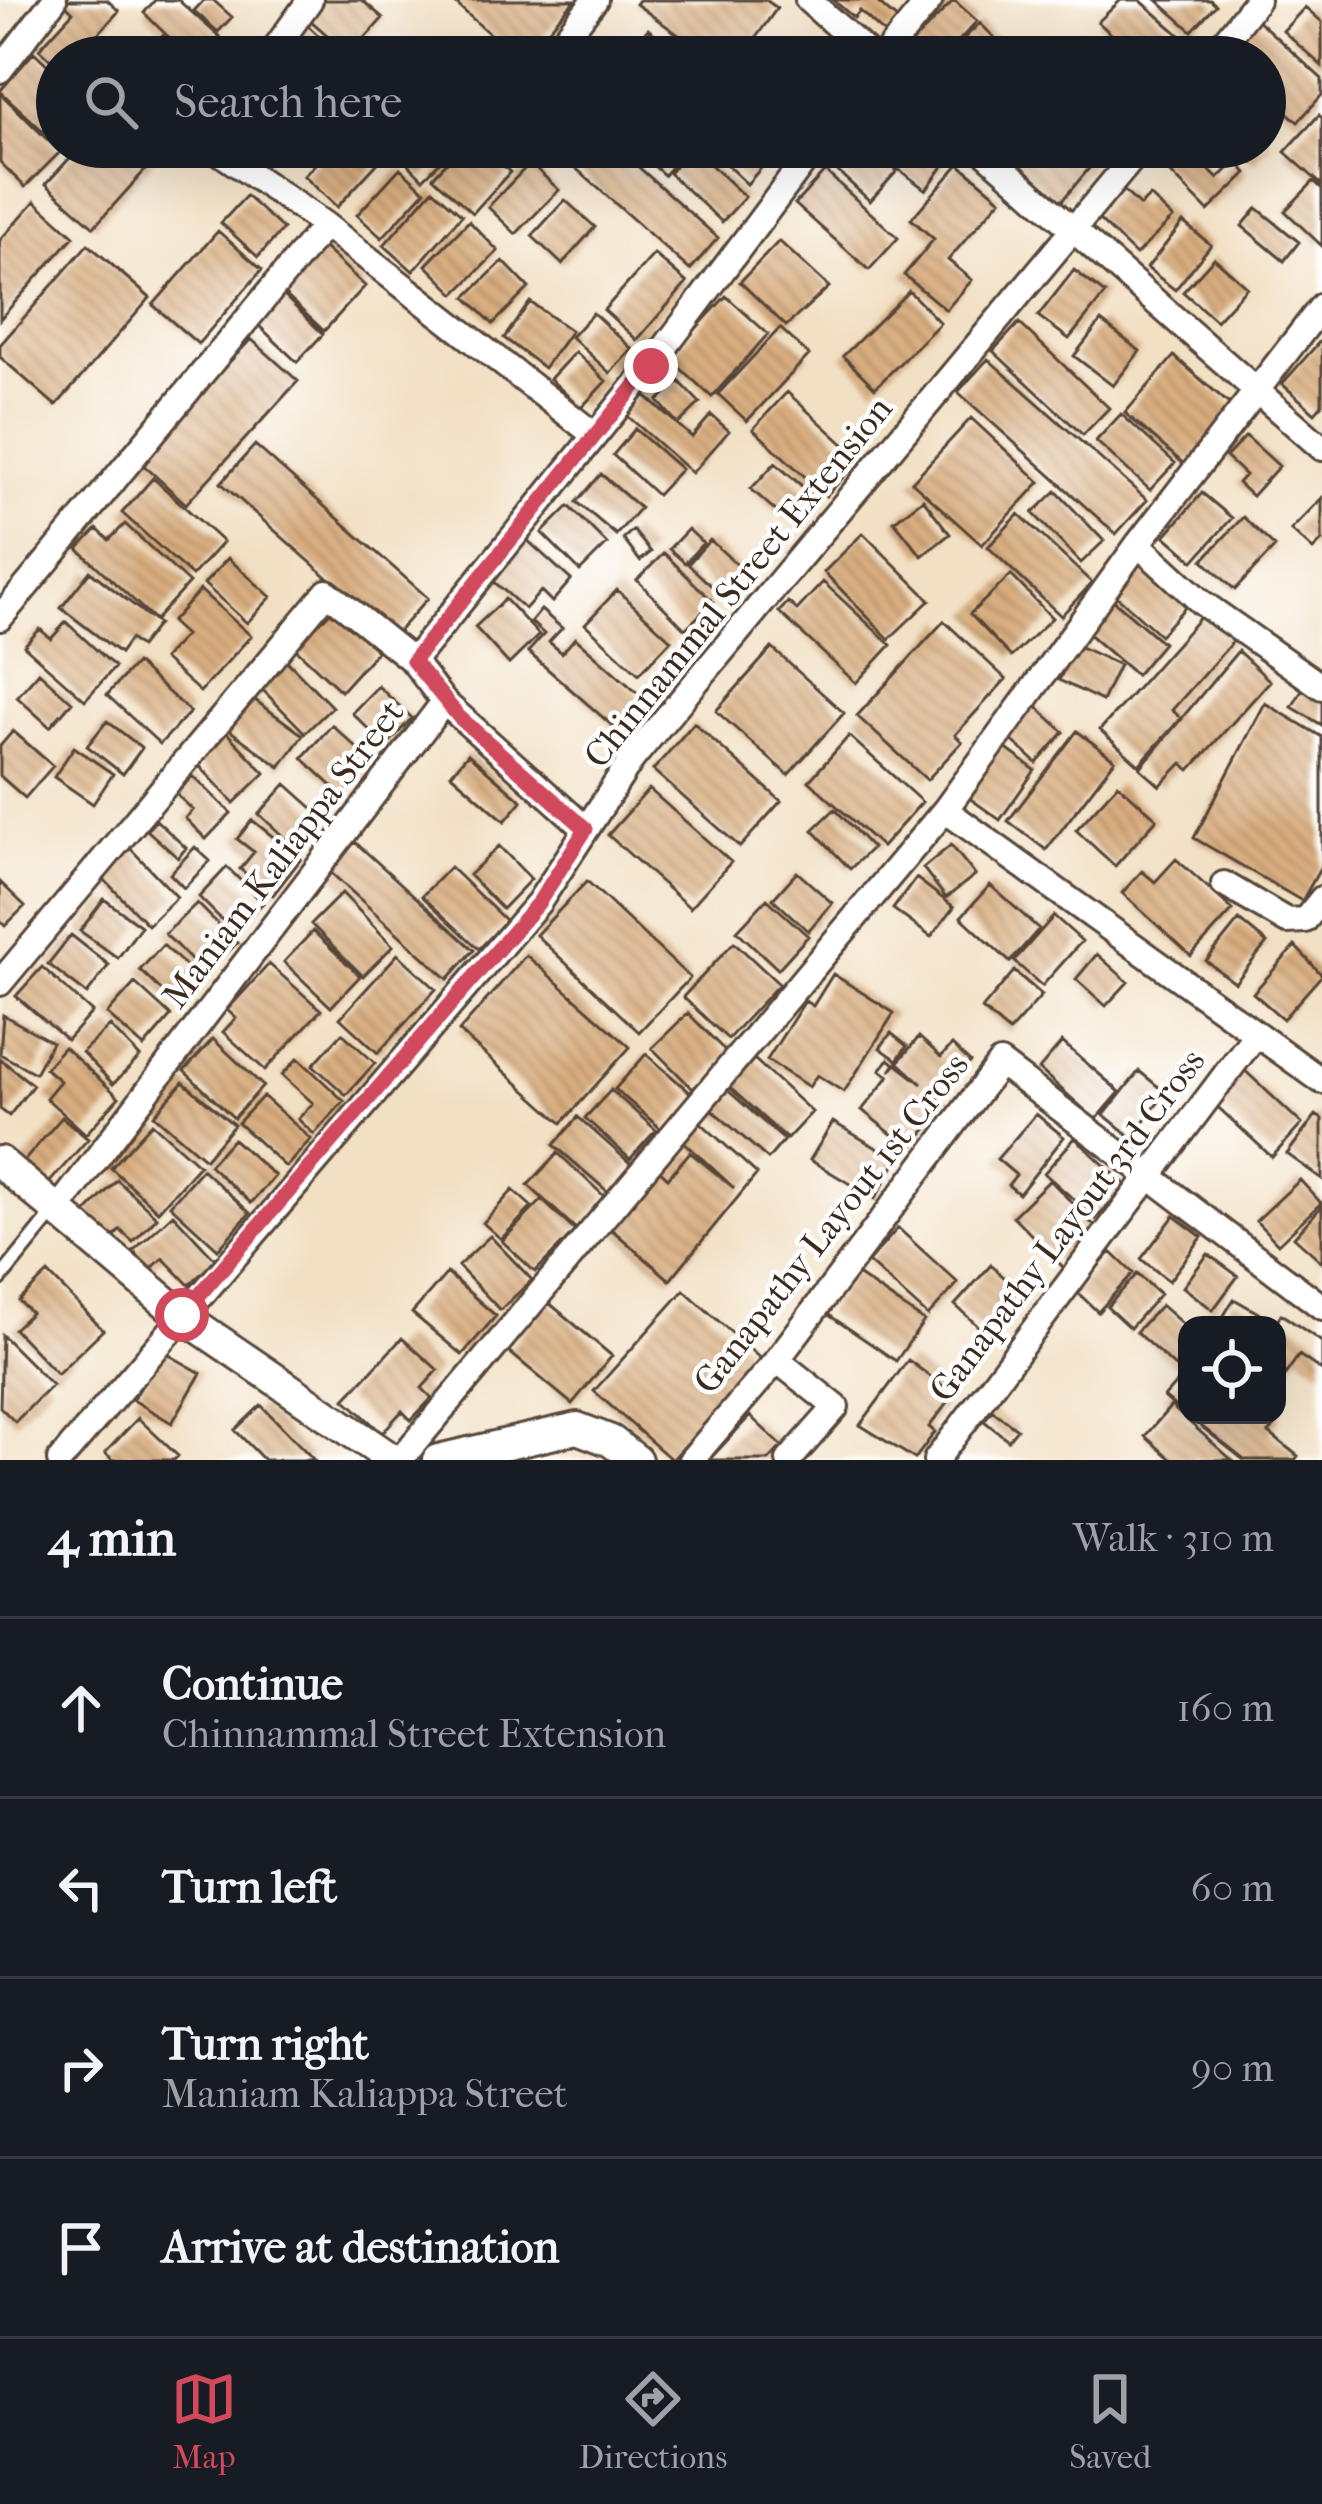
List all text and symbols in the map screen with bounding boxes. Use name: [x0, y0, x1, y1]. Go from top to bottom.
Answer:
search box: [36, 36, 1286, 168]
icon: search: [78, 69, 144, 135]
text: Search here: [174, 76, 402, 129]
route end: [624, 339, 678, 393]
street label: Chinnammal Street Extension: [575, 388, 901, 776]
street label: Maniam Kaliappa Street: [154, 692, 412, 1016]
street label: Ganapathy Layout 3rd Cross: [921, 1040, 1213, 1410]
street label: Ganapathy Layout 1st Cross: [685, 1044, 977, 1402]
route start: [155, 1288, 209, 1342]
map controls: [1178, 1316, 1286, 1424]
button: locate: [1178, 1316, 1286, 1424]
text: 4 min: [48, 1508, 176, 1568]
text: Walk · 310 m: [1073, 1515, 1274, 1561]
text: Continue: [162, 1658, 343, 1711]
icon: ahead: [48, 1675, 114, 1741]
text: 160 m: [1177, 1685, 1274, 1731]
text: Chinnammal Street Extension: [162, 1711, 666, 1757]
icon: left: [48, 1855, 114, 1921]
text: Turn left: [162, 1861, 337, 1914]
text: 60 m: [1191, 1865, 1274, 1911]
text: Turn right: [162, 2018, 369, 2071]
icon: right: [48, 2035, 114, 2101]
text: 90 m: [1191, 2045, 1274, 2091]
text: Maniam Kaliappa Street: [162, 2071, 568, 2117]
icon: arrive: [48, 2215, 114, 2281]
text: Arrive at destination: [162, 2221, 559, 2274]
tab: Map: [171, 2366, 237, 2477]
tab: Directions: [579, 2366, 727, 2477]
tab: Saved: [1069, 2366, 1151, 2477]

